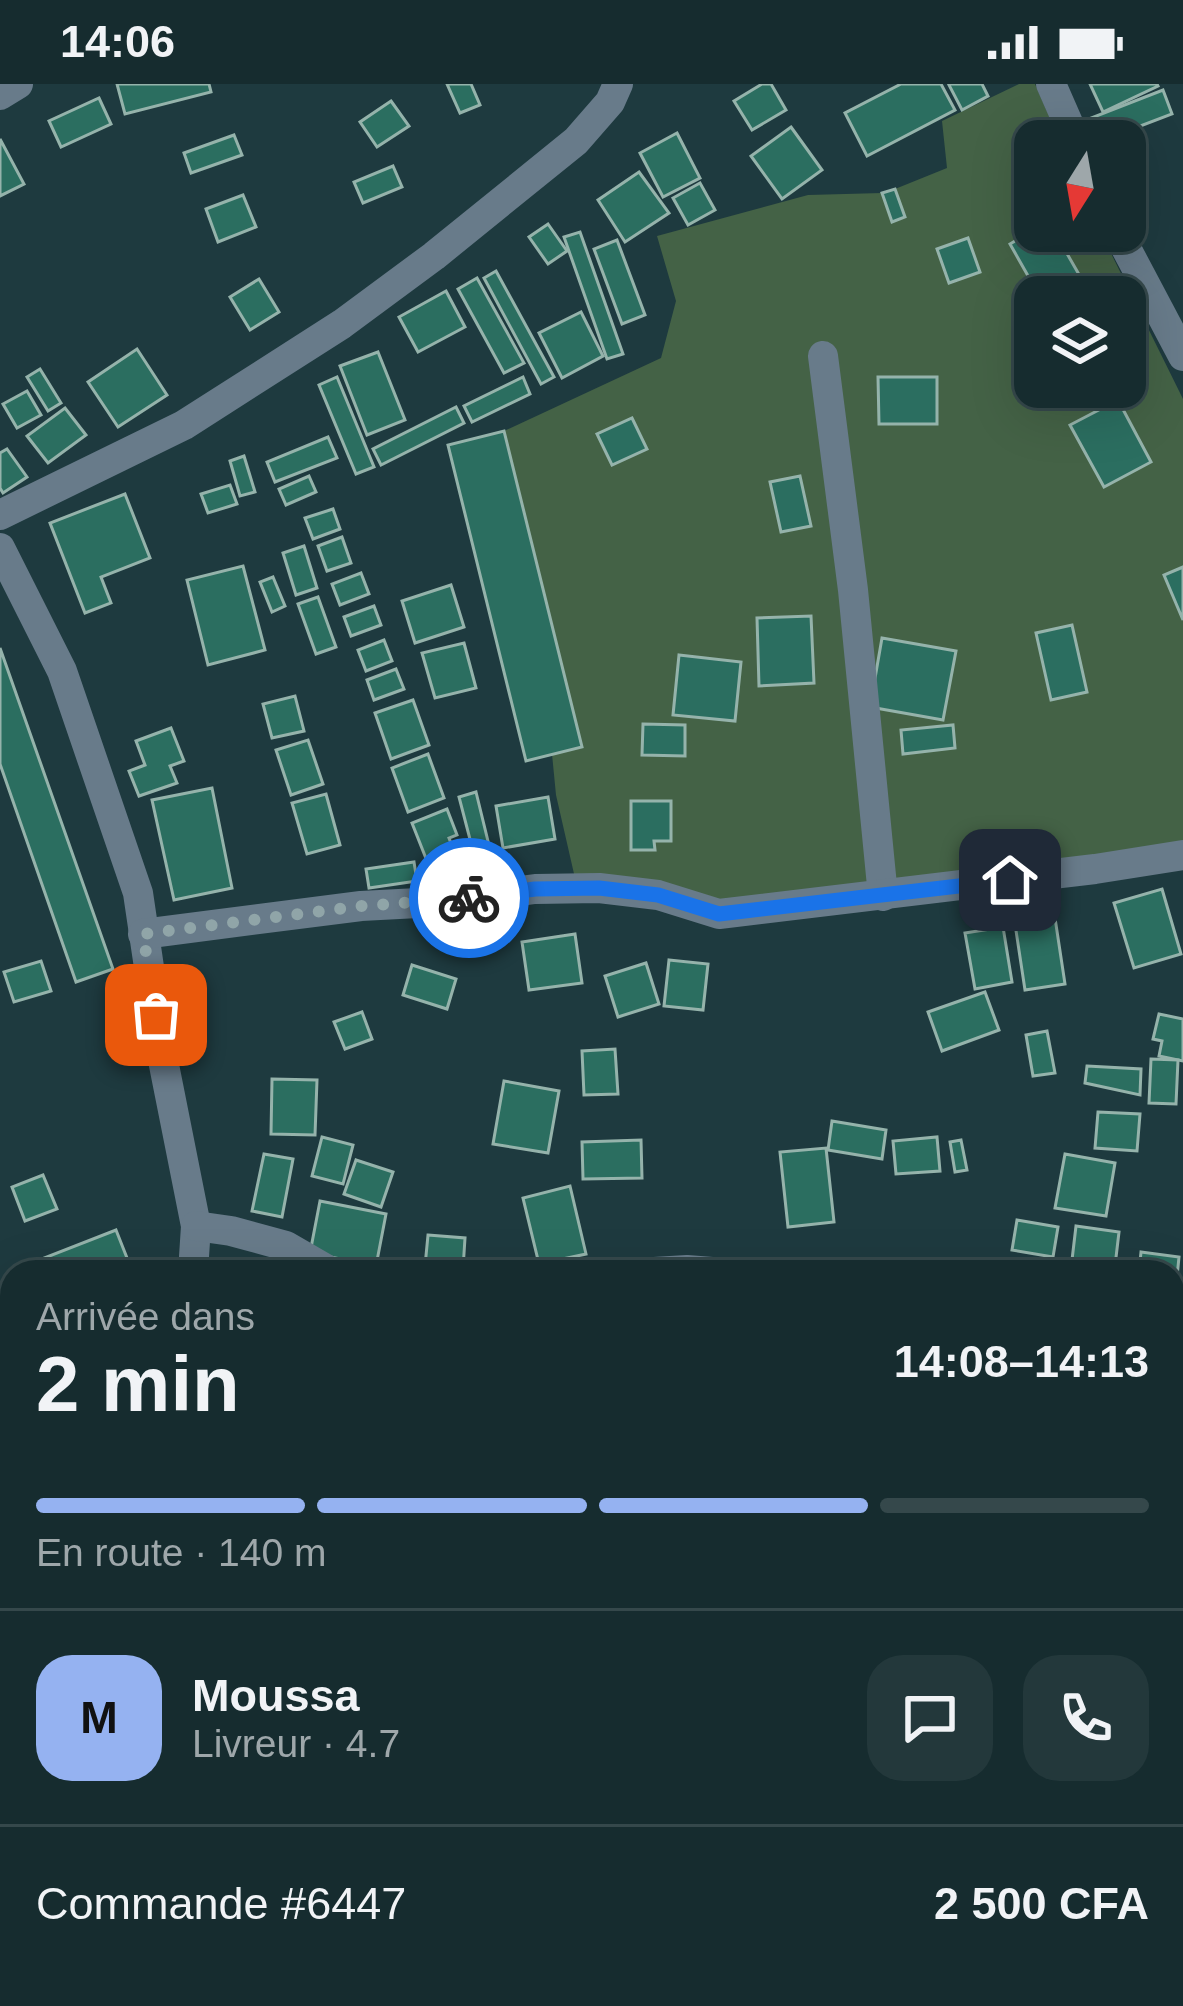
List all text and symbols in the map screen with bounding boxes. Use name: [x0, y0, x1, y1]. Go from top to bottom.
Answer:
text: 14:06: [60, 16, 175, 67]
north arrow: [1014, 120, 1146, 252]
map controls: [1014, 120, 1146, 408]
button: layers: [1014, 276, 1146, 408]
pin: [959, 829, 1061, 931]
courier: [409, 838, 529, 958]
icon: home: [977, 847, 1043, 913]
icon: bike: [436, 865, 502, 931]
pin: [105, 964, 207, 1066]
icon: bag: [123, 982, 189, 1048]
text: Arrivée dans: [36, 1295, 255, 1338]
text: 14:08–14:13: [894, 1336, 1149, 1387]
text: 2 min: [36, 1340, 240, 1428]
text: En route · 140 m: [36, 1531, 326, 1574]
button: chat: [867, 1655, 993, 1781]
button: phone: [1023, 1655, 1149, 1781]
text: Moussa: [192, 1670, 360, 1721]
text: M: [80, 1692, 118, 1743]
text: Livreur · 4.7: [192, 1722, 400, 1765]
text: Commande #6447: [36, 1878, 406, 1929]
text: 2 500 CFA: [934, 1878, 1149, 1929]

